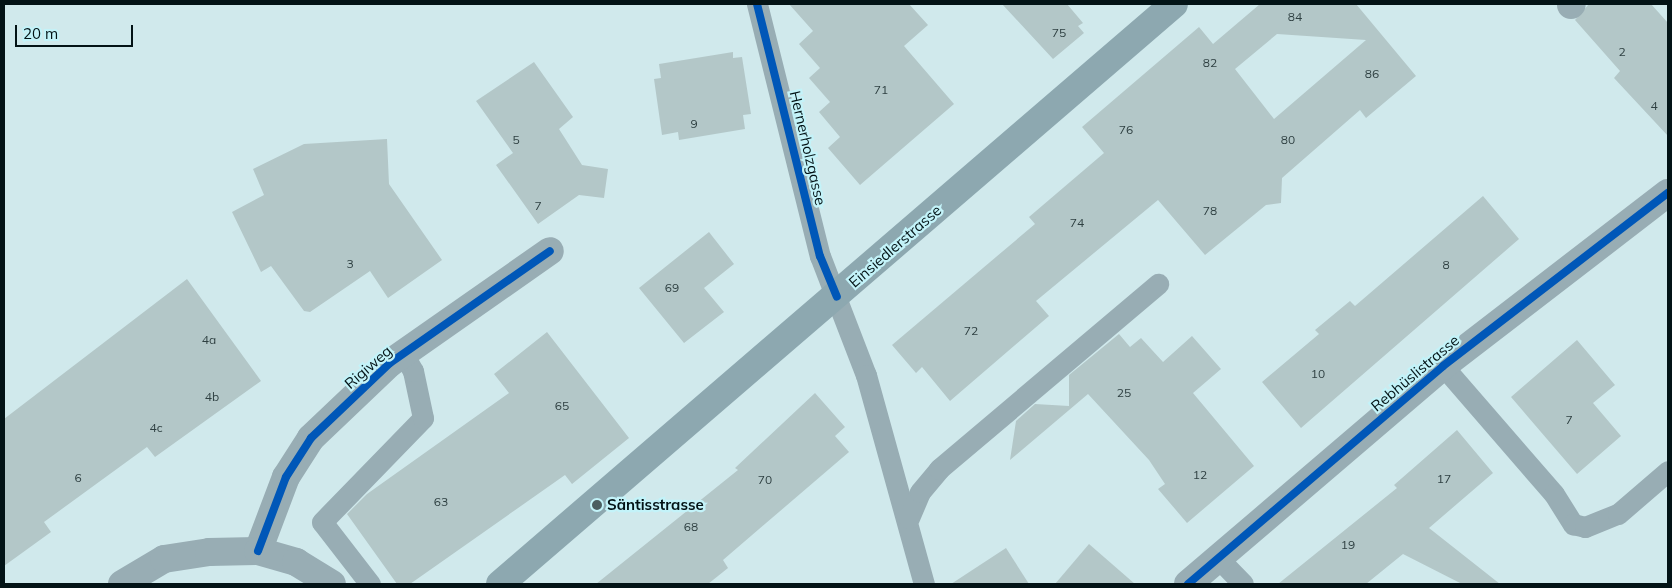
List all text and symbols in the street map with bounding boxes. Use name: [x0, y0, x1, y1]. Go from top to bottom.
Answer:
house number: 84: [1288, 10, 1302, 24]
scale bar: [18, 15, 135, 47]
text: 20 m: [23, 24, 58, 43]
house number: 75: [1052, 26, 1066, 40]
house number: 2: [1618, 45, 1626, 59]
house number: 82: [1203, 56, 1217, 70]
house number: 86: [1365, 67, 1379, 81]
house number: 71: [874, 83, 888, 97]
street label: Hernerholzgasse: [786, 89, 830, 207]
house number: 4: [1650, 99, 1658, 113]
house number: 9: [690, 117, 698, 131]
house number: 76: [1119, 123, 1133, 137]
house number: 5: [512, 133, 520, 147]
house number: 80: [1281, 133, 1295, 147]
house number: 7: [534, 199, 542, 213]
street label: Einsiedlerstrasse: [845, 201, 945, 291]
house number: 78: [1203, 204, 1217, 218]
house number: 74: [1070, 216, 1084, 230]
house number: 3: [346, 257, 354, 271]
house number: 8: [1442, 258, 1450, 272]
house number: 69: [665, 281, 679, 295]
house number: 72: [964, 324, 978, 338]
street label: Rebhüslistrasse: [1367, 331, 1463, 415]
house number: 4a: [202, 333, 216, 347]
street label: Rigiweg: [341, 342, 395, 392]
house number: 10: [1311, 367, 1325, 381]
house number: 25: [1117, 386, 1131, 400]
house number: 4b: [205, 390, 219, 404]
house number: 65: [555, 399, 569, 413]
house number: 7: [1565, 413, 1573, 427]
house number: 4c: [149, 421, 163, 435]
house number: 12: [1193, 468, 1207, 482]
house number: 6: [74, 471, 82, 485]
house number: 17: [1437, 472, 1451, 486]
house number: 70: [758, 473, 772, 487]
house number: 63: [434, 495, 448, 509]
place label: Säntisstrasse: [607, 496, 704, 514]
marker: Säntisstrasse: [591, 499, 603, 511]
house number: 68: [684, 520, 698, 534]
house number: 19: [1341, 538, 1355, 552]

